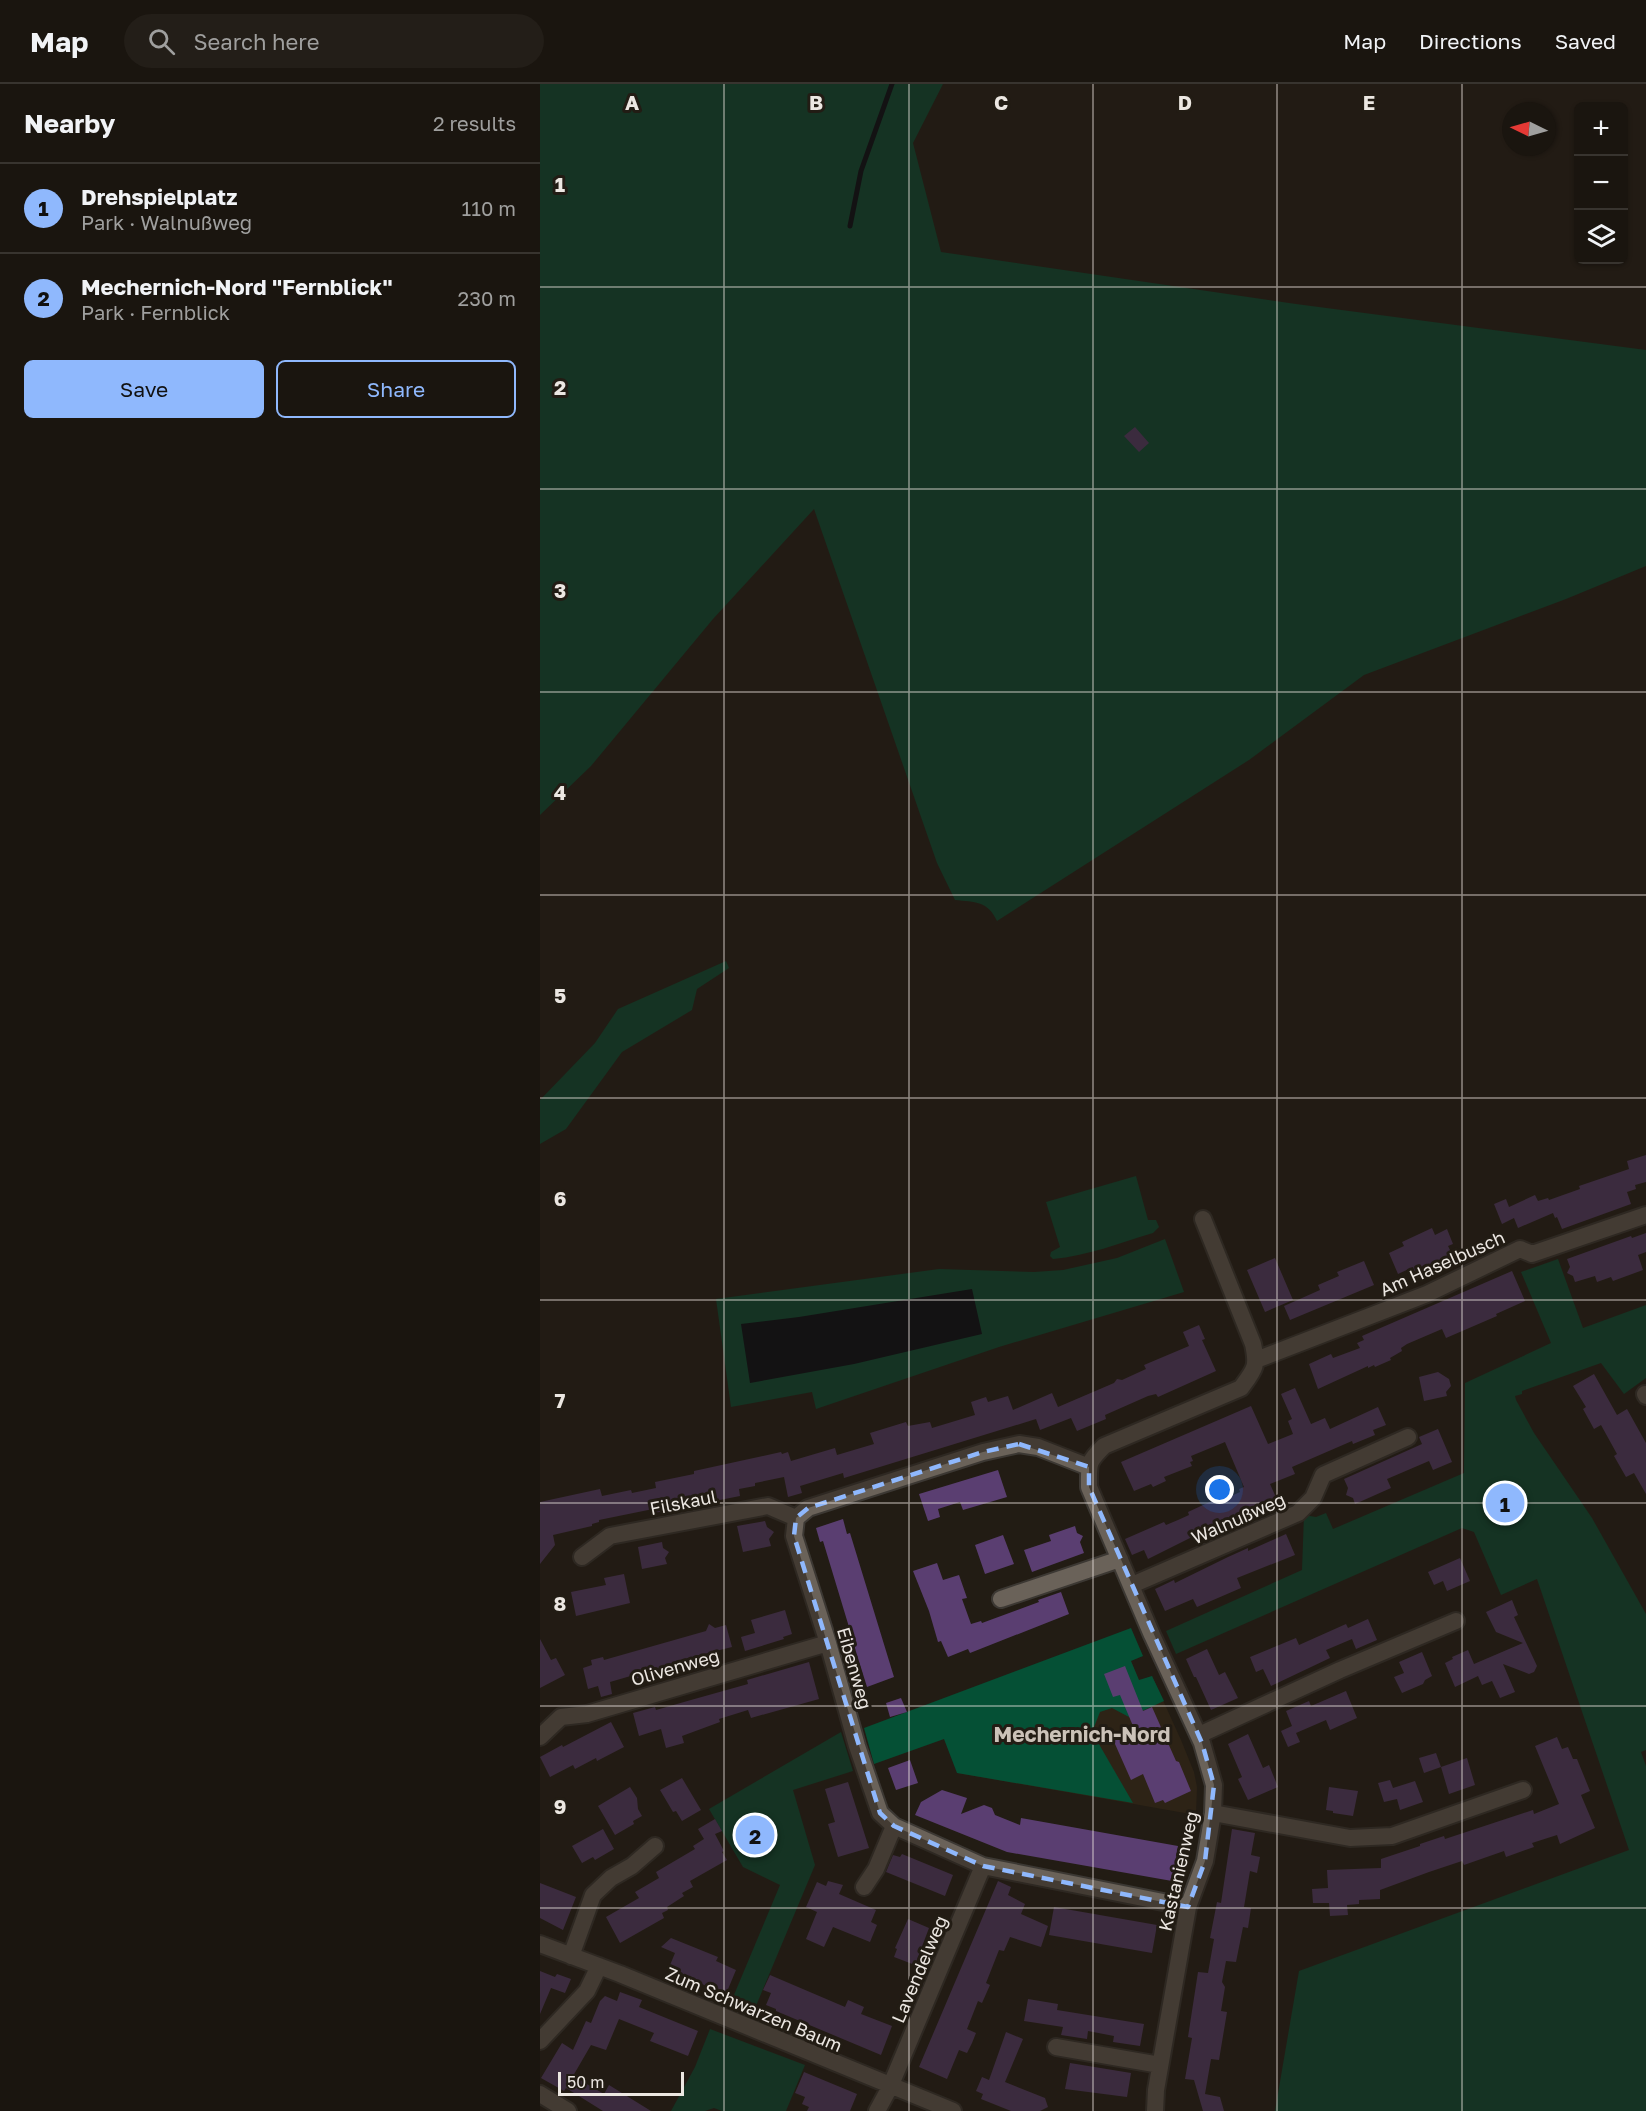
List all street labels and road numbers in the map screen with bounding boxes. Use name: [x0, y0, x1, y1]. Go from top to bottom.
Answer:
street label: Am Haselbusch: [1376, 1226, 1508, 1300]
street label: Filskaul: [648, 1485, 719, 1519]
street label: Walnußweg: [1188, 1487, 1288, 1549]
street label: Eibenweg: [833, 1625, 877, 1711]
street label: Olivenweg: [628, 1644, 722, 1690]
street label: Kastanienweg: [1154, 1809, 1202, 1933]
street label: Lavendelweg: [887, 1912, 951, 2026]
street label: Zum Schwarzen Baum: [662, 1962, 846, 2056]

